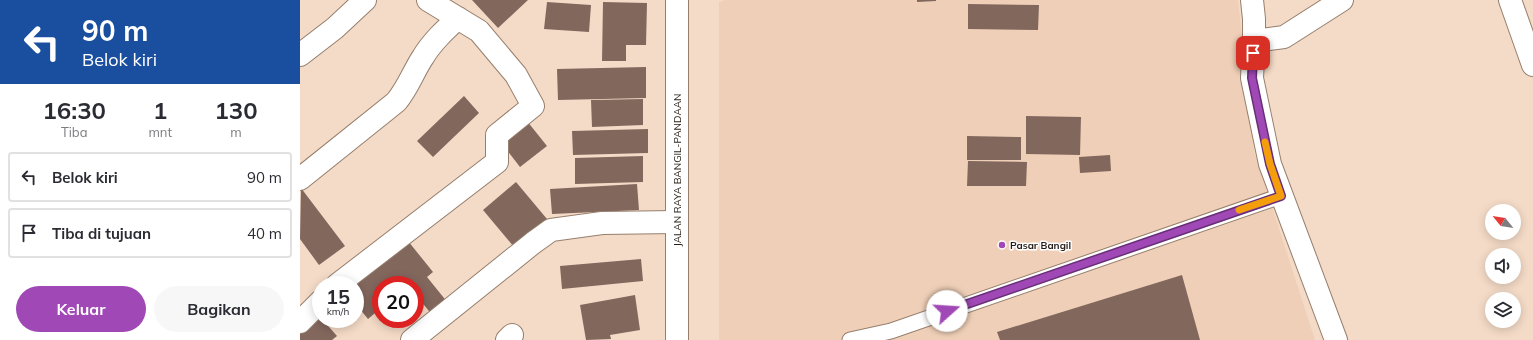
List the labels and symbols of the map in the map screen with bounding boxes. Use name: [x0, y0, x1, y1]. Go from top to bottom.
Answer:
pin: [1236, 36, 1270, 70]
street label: JALAN RAYA BANGIL-PANDAAN: [671, 93, 684, 247]
north arrow: [1485, 204, 1521, 240]
place label: Pasar Bangil: [1010, 239, 1071, 252]
marker: Pasar Bangil: [997, 240, 1007, 250]
speed limit sign: 20: [372, 276, 424, 328]
position arrow: [926, 290, 968, 332]

